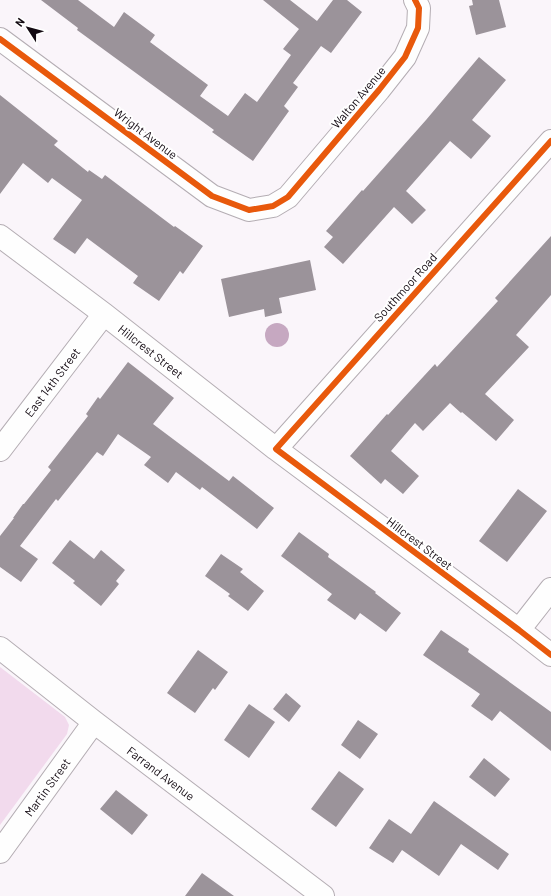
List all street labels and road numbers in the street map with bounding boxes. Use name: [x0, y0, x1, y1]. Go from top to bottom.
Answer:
street label: Walton Avenue: [328, 63, 388, 131]
street label: Wright Avenue: [112, 105, 180, 161]
street label: Southmoor Road: [371, 250, 439, 324]
street label: Hillcrest Street: [116, 321, 186, 381]
street label: East 14th Street: [22, 345, 82, 419]
street label: Hillcrest Street: [384, 514, 456, 572]
street label: Farrand Avenue: [124, 743, 198, 803]
street label: Martin Street: [21, 755, 73, 819]

